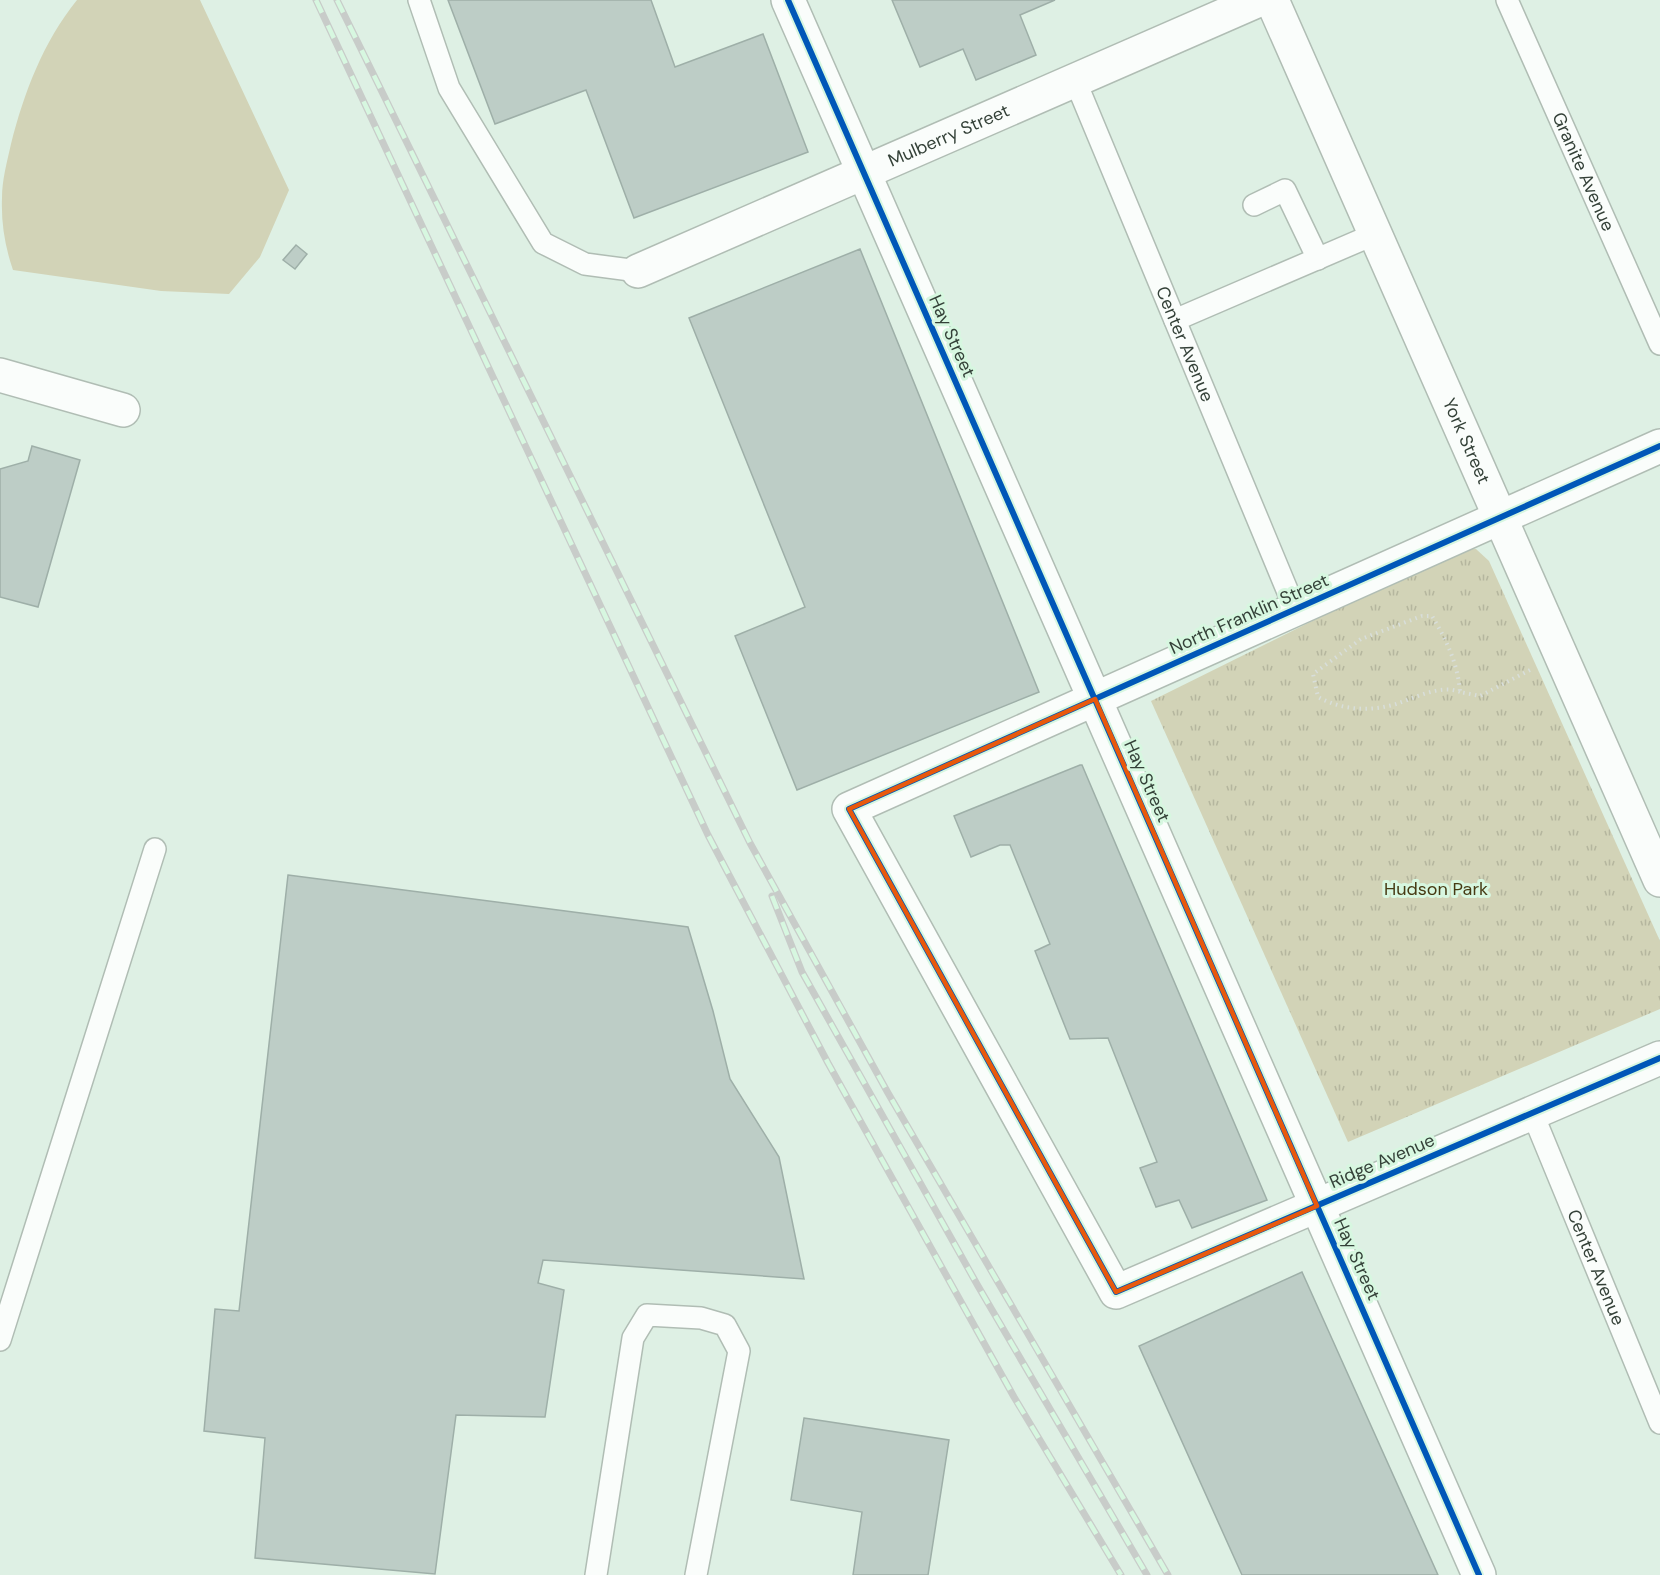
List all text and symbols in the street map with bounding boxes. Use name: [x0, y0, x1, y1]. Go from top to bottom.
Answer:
street label: Mulberry Street: [884, 98, 1013, 172]
street label: Granite Avenue: [1546, 108, 1620, 235]
street label: Center Avenue: [1150, 283, 1220, 406]
street label: Hay Street: [923, 291, 981, 381]
street label: York Street: [1437, 394, 1496, 488]
street label: North Franklin Street: [1166, 568, 1332, 660]
street label: Hay Street: [1118, 736, 1176, 826]
park label: Hudson Park: [1384, 877, 1488, 901]
street label: Ridge Avenue: [1326, 1128, 1438, 1194]
street label: Center Avenue: [1561, 1206, 1630, 1329]
street label: Hay Street: [1328, 1214, 1386, 1304]

